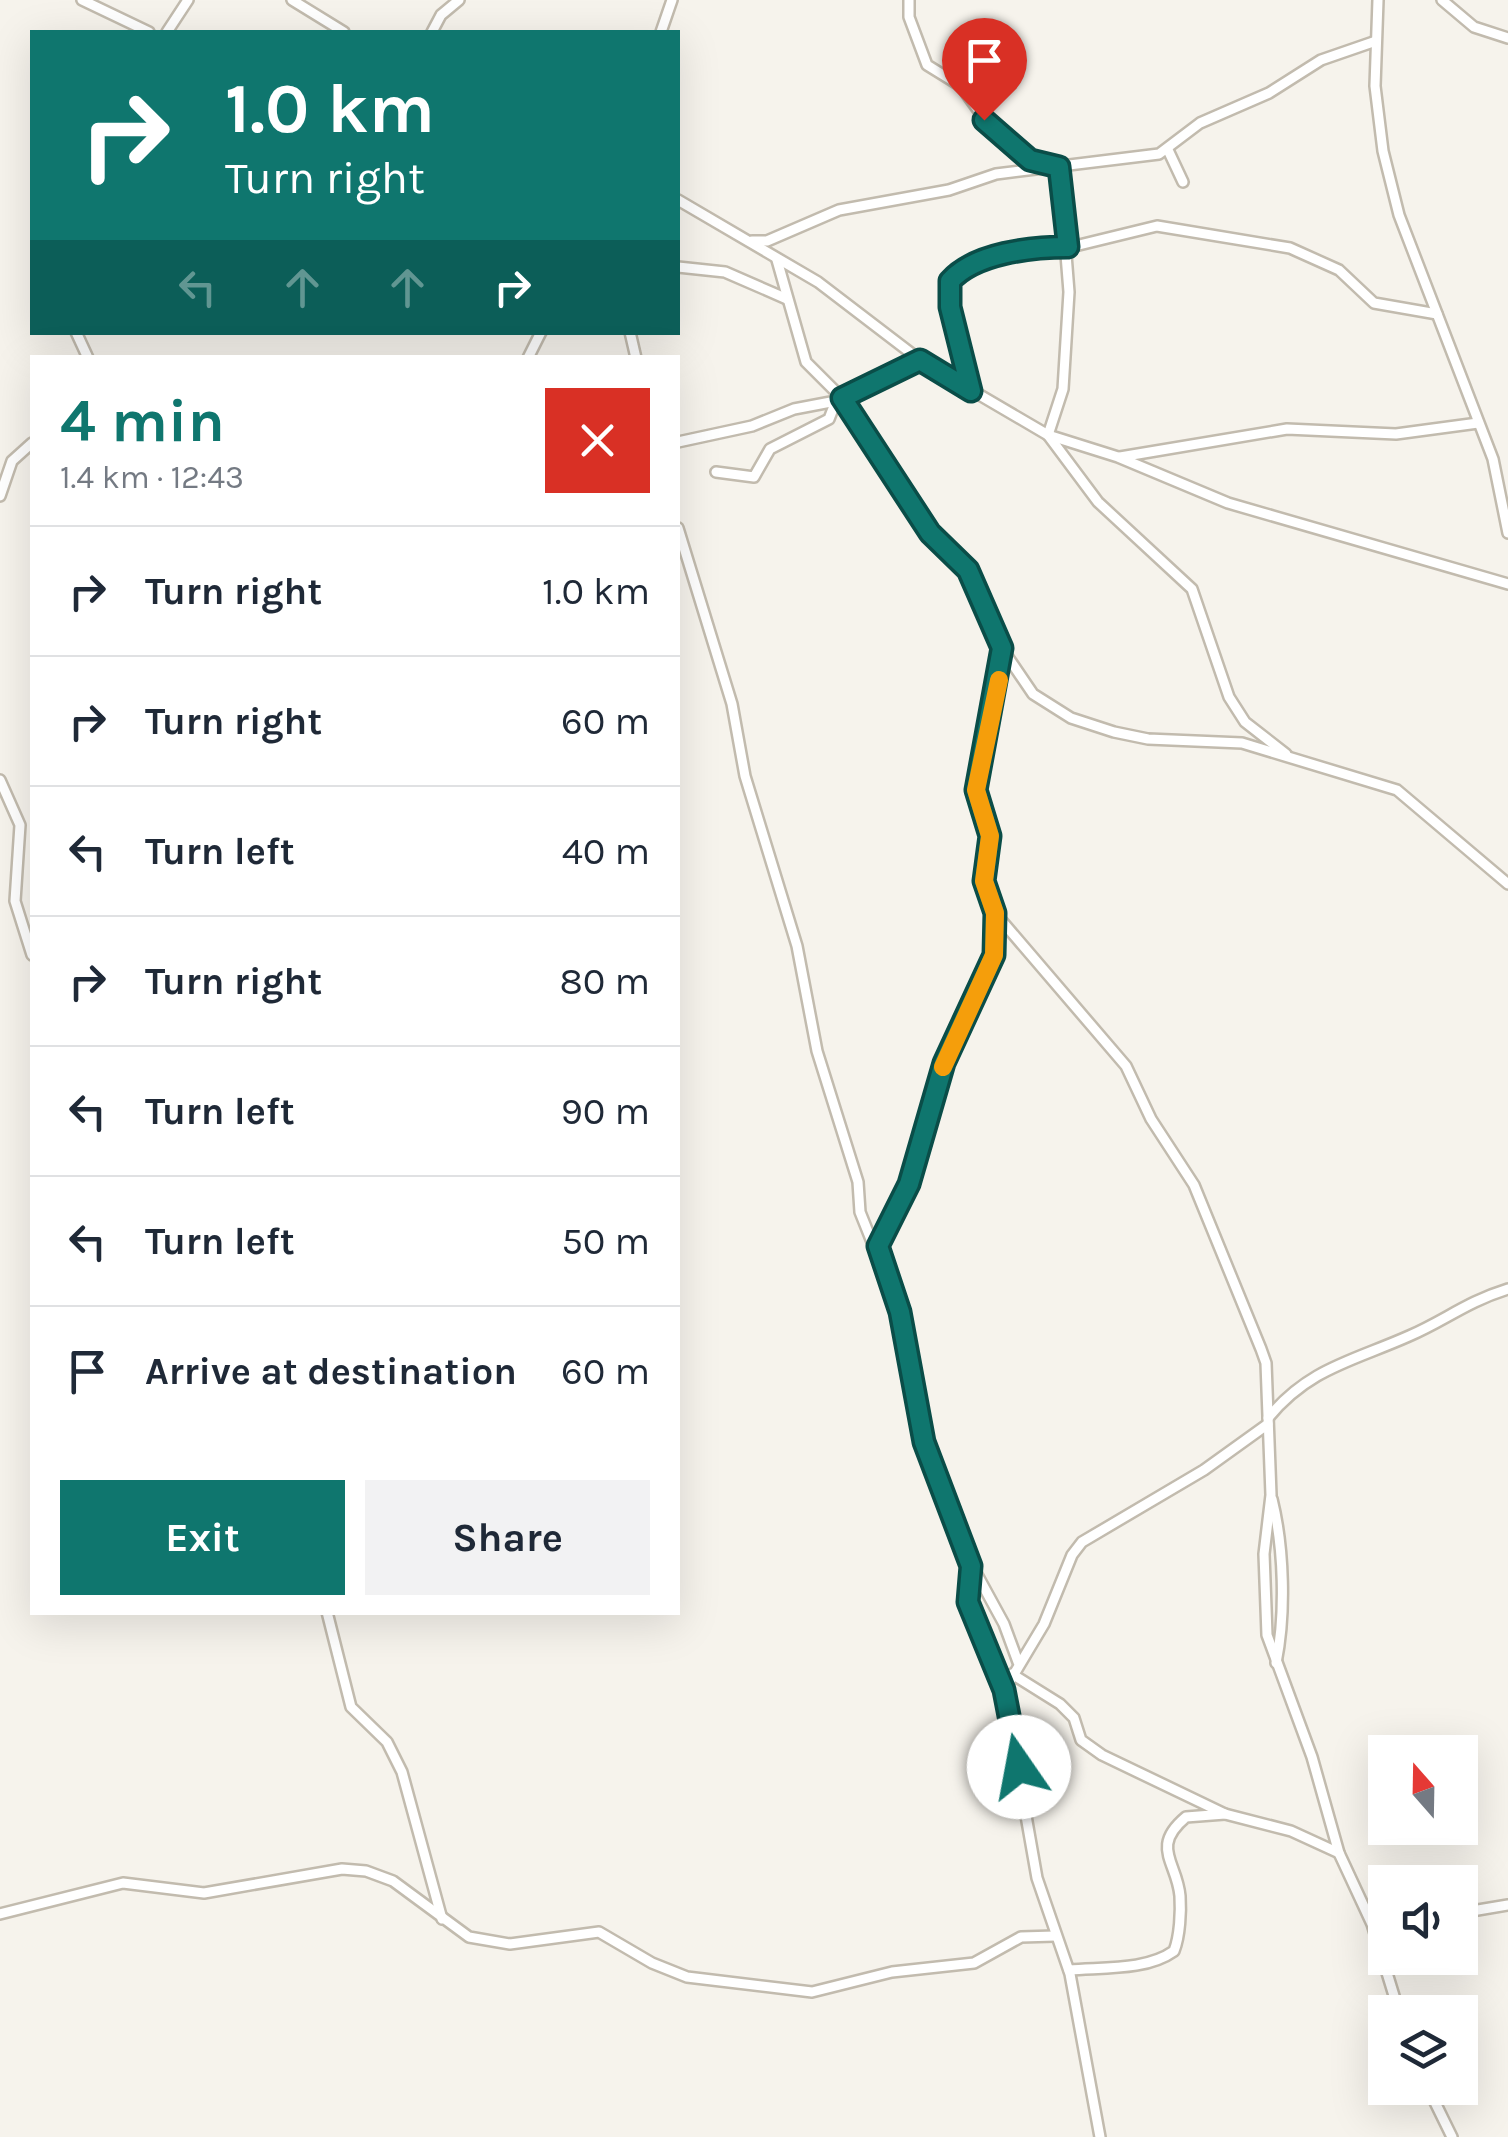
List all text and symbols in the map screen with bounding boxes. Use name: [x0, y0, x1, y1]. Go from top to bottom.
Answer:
pin: [942, 18, 1027, 121]
icon: arrive: [957, 33, 1012, 88]
text: 1.0 km: [225, 68, 435, 150]
icon: right: [60, 70, 190, 200]
text: Turn right: [225, 152, 425, 204]
icon: left: [170, 260, 225, 315]
icon: ahead: [275, 260, 330, 315]
icon: ahead: [380, 260, 435, 315]
icon: right: [485, 260, 540, 315]
text: 4 min: [60, 386, 225, 456]
button: close: [545, 388, 650, 493]
text: 1.4 km · 12:43: [60, 459, 244, 496]
icon: right: [60, 564, 115, 619]
text: Turn right: [145, 569, 322, 614]
text: 1.0 km: [542, 569, 650, 614]
icon: right: [60, 694, 115, 749]
text: Turn right: [145, 699, 322, 744]
text: 60 m: [561, 699, 650, 744]
icon: left: [60, 824, 115, 879]
text: Turn left: [145, 829, 295, 874]
text: 40 m: [562, 829, 650, 874]
icon: right: [60, 954, 115, 1009]
text: Turn right: [145, 959, 322, 1004]
text: 80 m: [560, 959, 650, 1004]
icon: left: [60, 1084, 115, 1139]
text: Turn left: [145, 1089, 295, 1134]
text: 90 m: [561, 1089, 650, 1134]
icon: left: [60, 1214, 115, 1269]
text: Turn left: [145, 1219, 295, 1264]
text: 50 m: [561, 1219, 650, 1264]
icon: arrive: [60, 1344, 115, 1399]
text: Arrive at destination: [145, 1349, 517, 1394]
text: 60 m: [561, 1349, 650, 1394]
button: Exit: [60, 1480, 345, 1595]
button: Share: [365, 1480, 650, 1595]
position arrow: [967, 1715, 1071, 1819]
north arrow: [1368, 1735, 1478, 1845]
map controls: [1368, 1735, 1478, 2105]
button: sound: [1368, 1865, 1478, 1975]
button: layers: [1368, 1995, 1478, 2105]

